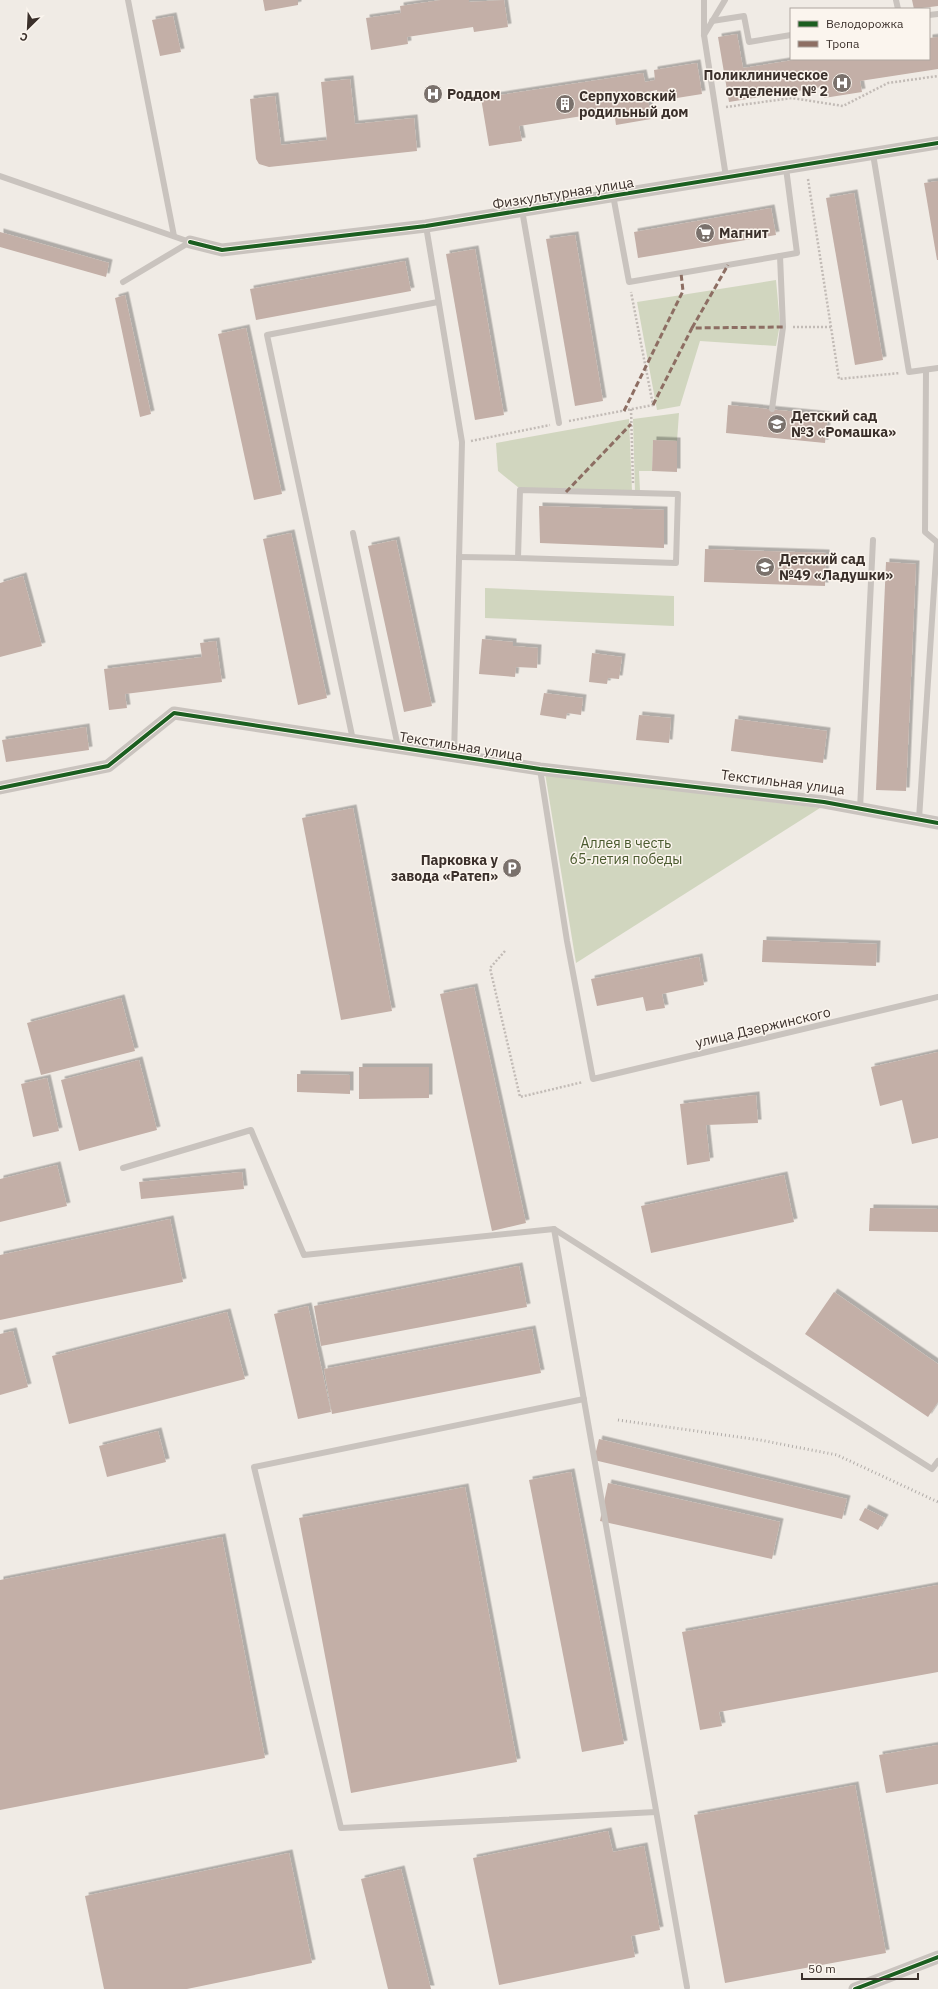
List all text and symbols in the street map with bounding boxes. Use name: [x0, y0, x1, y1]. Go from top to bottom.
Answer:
north arrow: [8, 8, 48, 48]
legend: [790, 8, 930, 60]
text: Велодорожка: [826, 16, 904, 31]
text: С: [18, 29, 30, 45]
text: Тропа: [826, 36, 860, 51]
place label: Поликлиническое отделение № 2: [704, 66, 828, 100]
hospital icon: Поликлиническое отделение № 2: [831, 72, 853, 94]
hospital icon: Роддом: [422, 83, 444, 105]
place label: Роддом: [447, 85, 500, 103]
place label: Серпуховский родильный дом: [579, 87, 689, 121]
building icon: Серпуховский родильный дом: [554, 93, 576, 115]
street label: Физкультурная улица: [491, 173, 636, 213]
supermarket icon: Магнит: [694, 222, 716, 244]
place label: Магнит: [719, 224, 769, 242]
place label: Детский сад №3 «Ромашка»: [791, 407, 896, 441]
school or university icon: Детский сад №3 «Ромашка»: [766, 413, 788, 435]
place label: Детский сад №49 «Ладушки»: [779, 550, 893, 584]
school or university icon: Детский сад №49 «Ладушки»: [754, 556, 776, 578]
street label: Текстильная улица: [398, 727, 524, 765]
street label: Текстильная улица: [720, 765, 846, 799]
park label: Аллея в честь 65-летия победы: [570, 834, 682, 868]
place label: Парковка у завода «Ратеп»: [391, 851, 499, 885]
parking icon: Парковка у завода «Ратеп»: [501, 857, 523, 879]
street label: улица Дзержинского: [694, 1003, 832, 1051]
scale bar: [802, 1955, 918, 1981]
text: 50 m: [808, 1961, 836, 1976]

